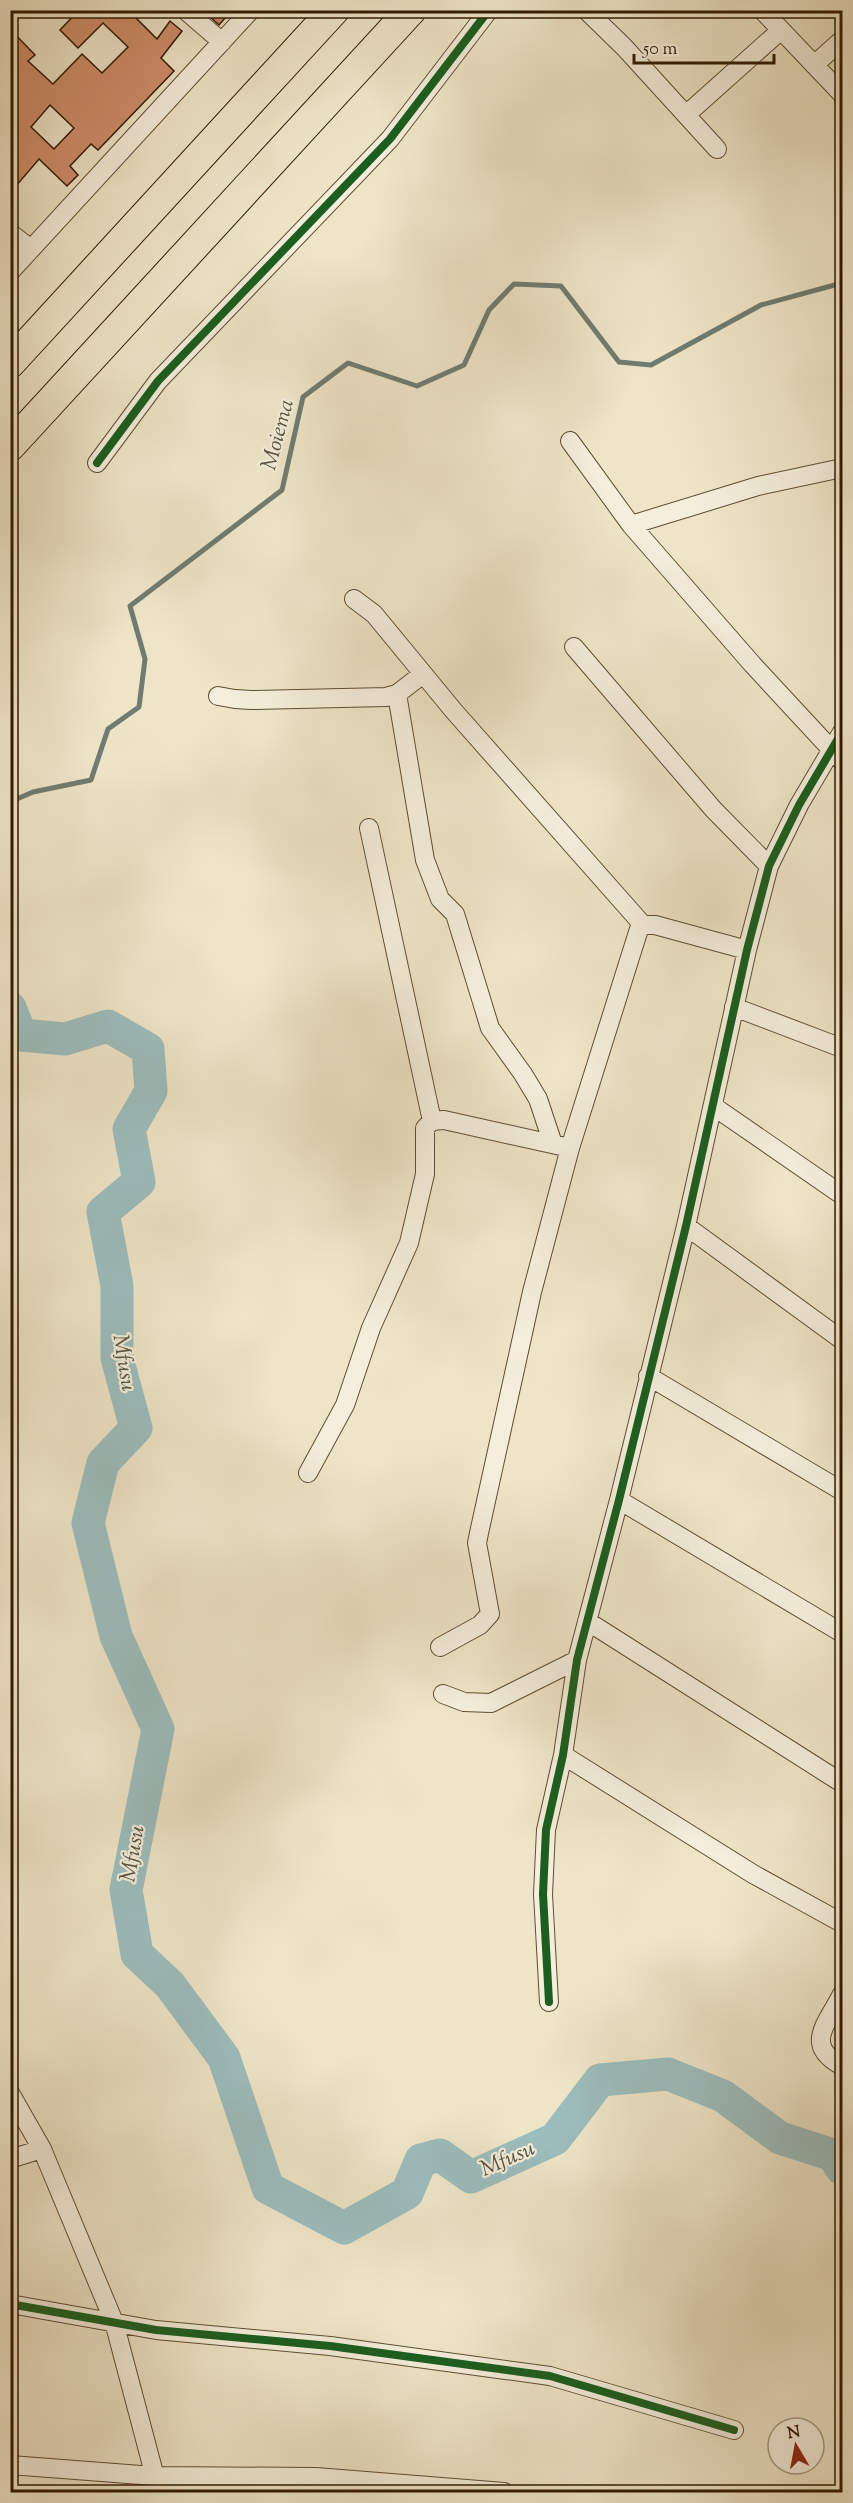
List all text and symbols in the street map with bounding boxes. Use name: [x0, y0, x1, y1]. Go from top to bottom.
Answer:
scale bar: [634, 27, 774, 65]
text: 50 m: [642, 37, 678, 63]
water label: Moiema: [254, 396, 304, 474]
water label: Mfusu: [103, 1332, 143, 1394]
water label: Mfusu: [113, 1823, 155, 1885]
water label: Mfusu: [475, 2134, 541, 2186]
north arrow: [766, 2416, 826, 2476]
text: N: [786, 2421, 802, 2446]

